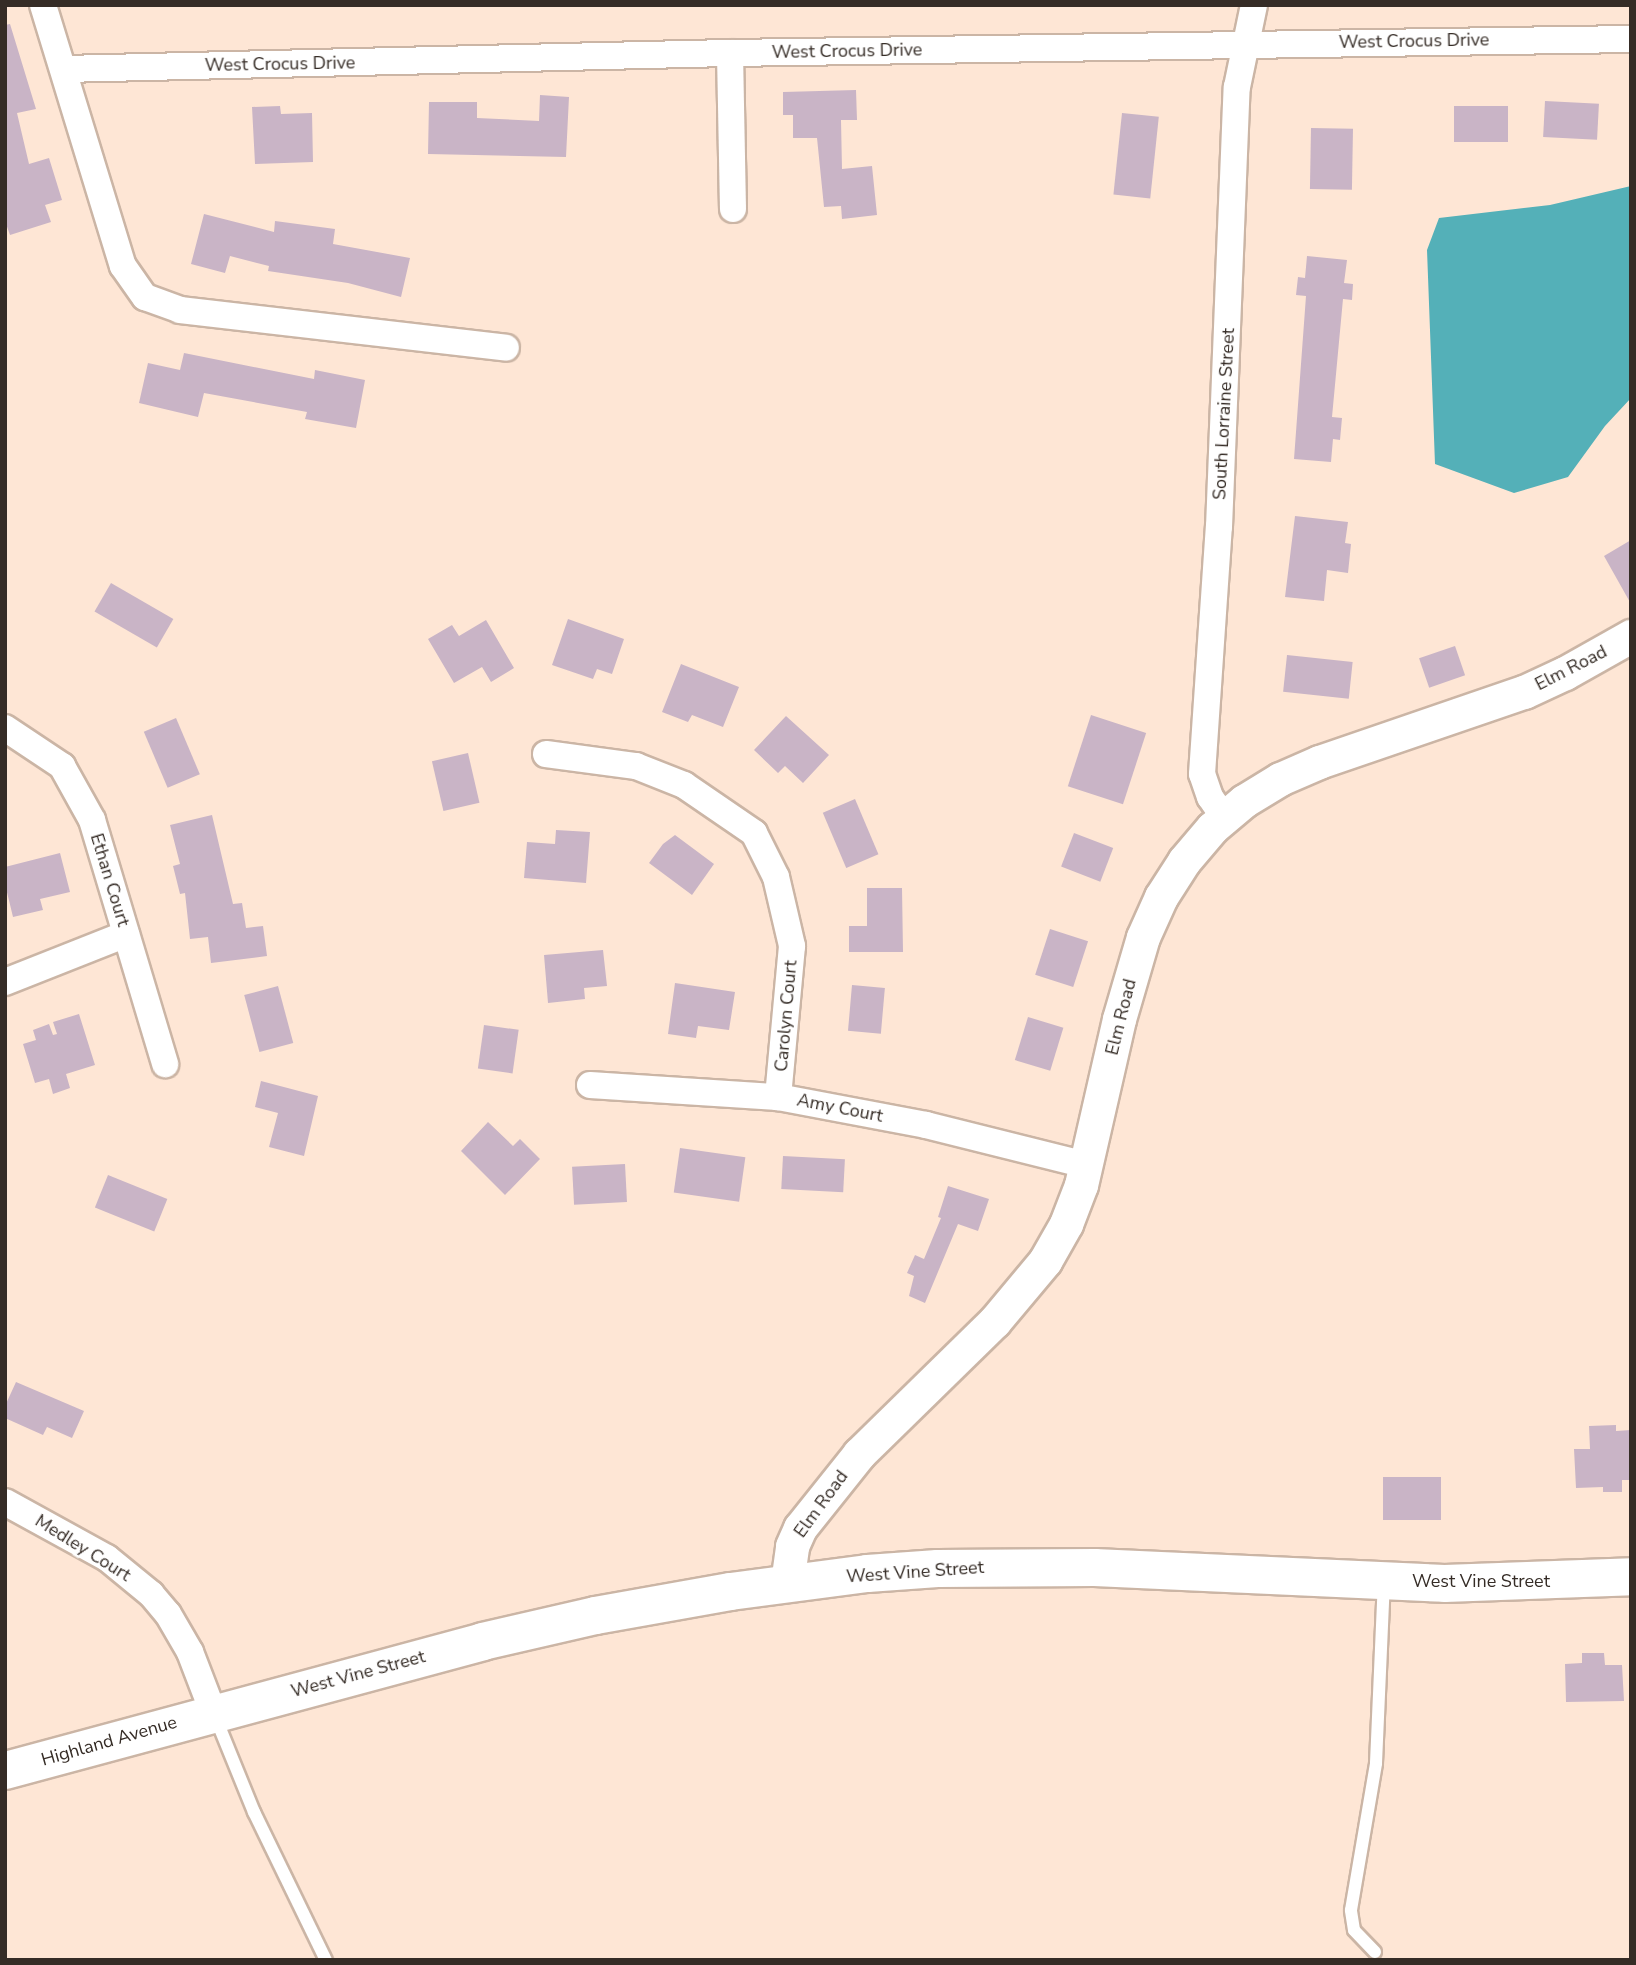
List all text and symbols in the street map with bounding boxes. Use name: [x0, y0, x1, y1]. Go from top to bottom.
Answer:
street label: West Crocus Drive: [1338, 29, 1490, 53]
street label: West Crocus Drive: [771, 39, 923, 63]
street label: West Crocus Drive: [204, 52, 356, 76]
street label: South Lorraine Street: [1209, 328, 1239, 500]
street label: Elm Road: [1531, 641, 1611, 695]
street label: Ethan Court: [86, 831, 134, 929]
street label: Carolyn Court: [770, 959, 802, 1073]
street label: Elm Road: [1101, 977, 1141, 1057]
street label: Amy Court: [795, 1089, 885, 1127]
street label: Elm Road: [789, 1466, 853, 1542]
street label: Medley Court: [31, 1510, 135, 1586]
street label: West Vine Street: [845, 1556, 985, 1588]
street label: West Vine Street: [1412, 1570, 1550, 1592]
street label: West Vine Street: [289, 1646, 427, 1702]
street label: Highland Avenue: [39, 1711, 179, 1771]

